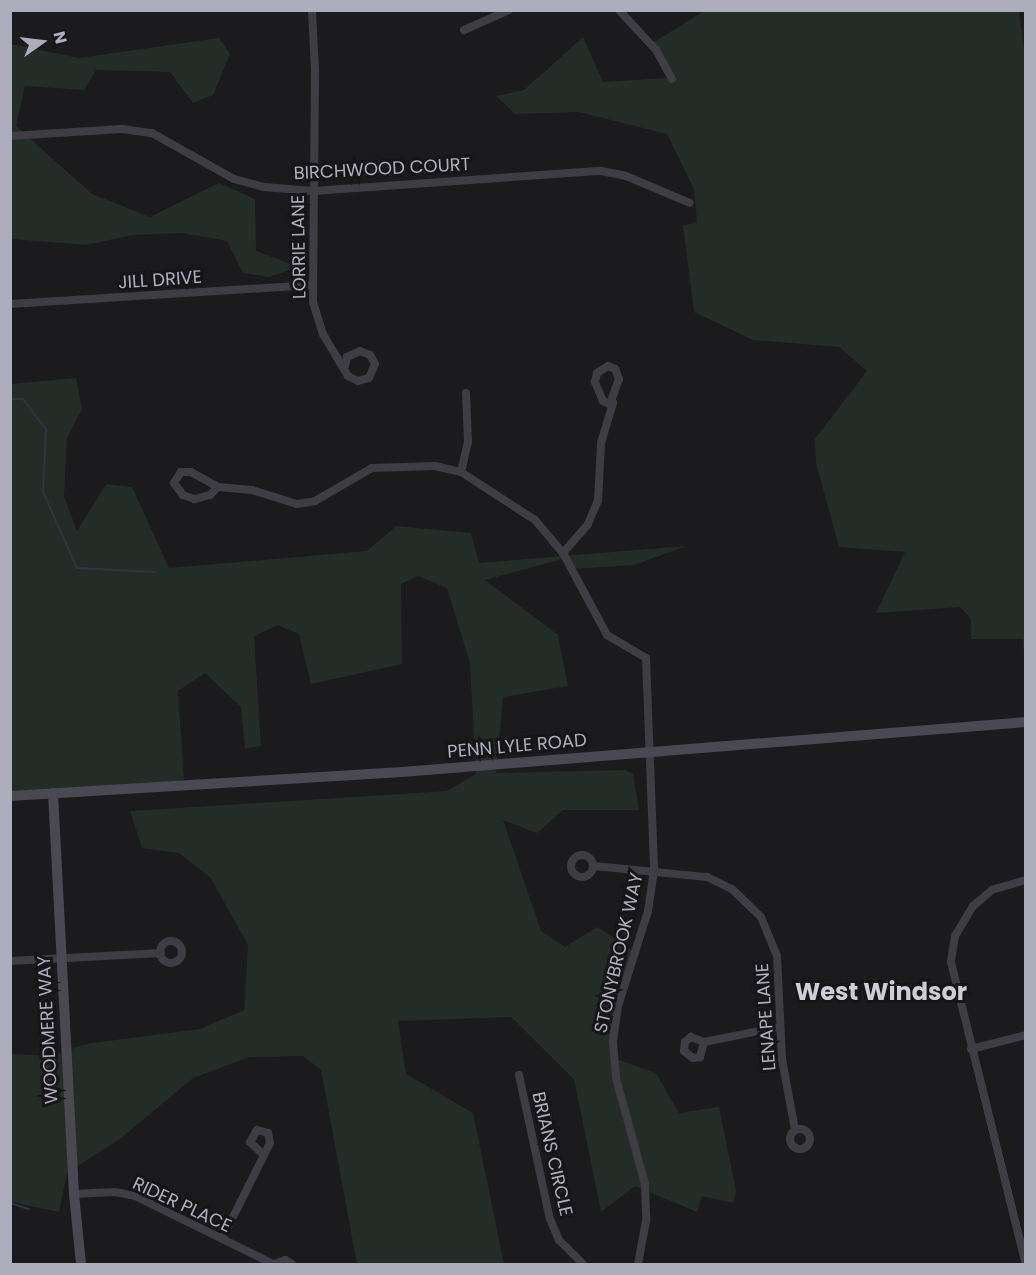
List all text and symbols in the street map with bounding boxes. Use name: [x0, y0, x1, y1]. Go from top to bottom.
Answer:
north arrow: [12, 12, 72, 72]
text: N: [47, 29, 73, 46]
street label: BIRCHWOOD COURT: [293, 154, 471, 184]
street label: LORRIE LANE: [287, 195, 311, 299]
street label: JILL DRIVE: [117, 266, 203, 294]
street label: PENN LYLE ROAD: [446, 729, 588, 763]
street label: STONYBROOK WAY: [590, 871, 648, 1035]
street label: WOODMERE WAY: [33, 955, 63, 1105]
street label: LENAPE LANE: [751, 962, 781, 1072]
district label: West Windsor: [795, 978, 967, 1006]
street label: BRIANS CIRCLE: [527, 1090, 577, 1218]
street label: RIDER PLACE: [129, 1173, 235, 1237]

